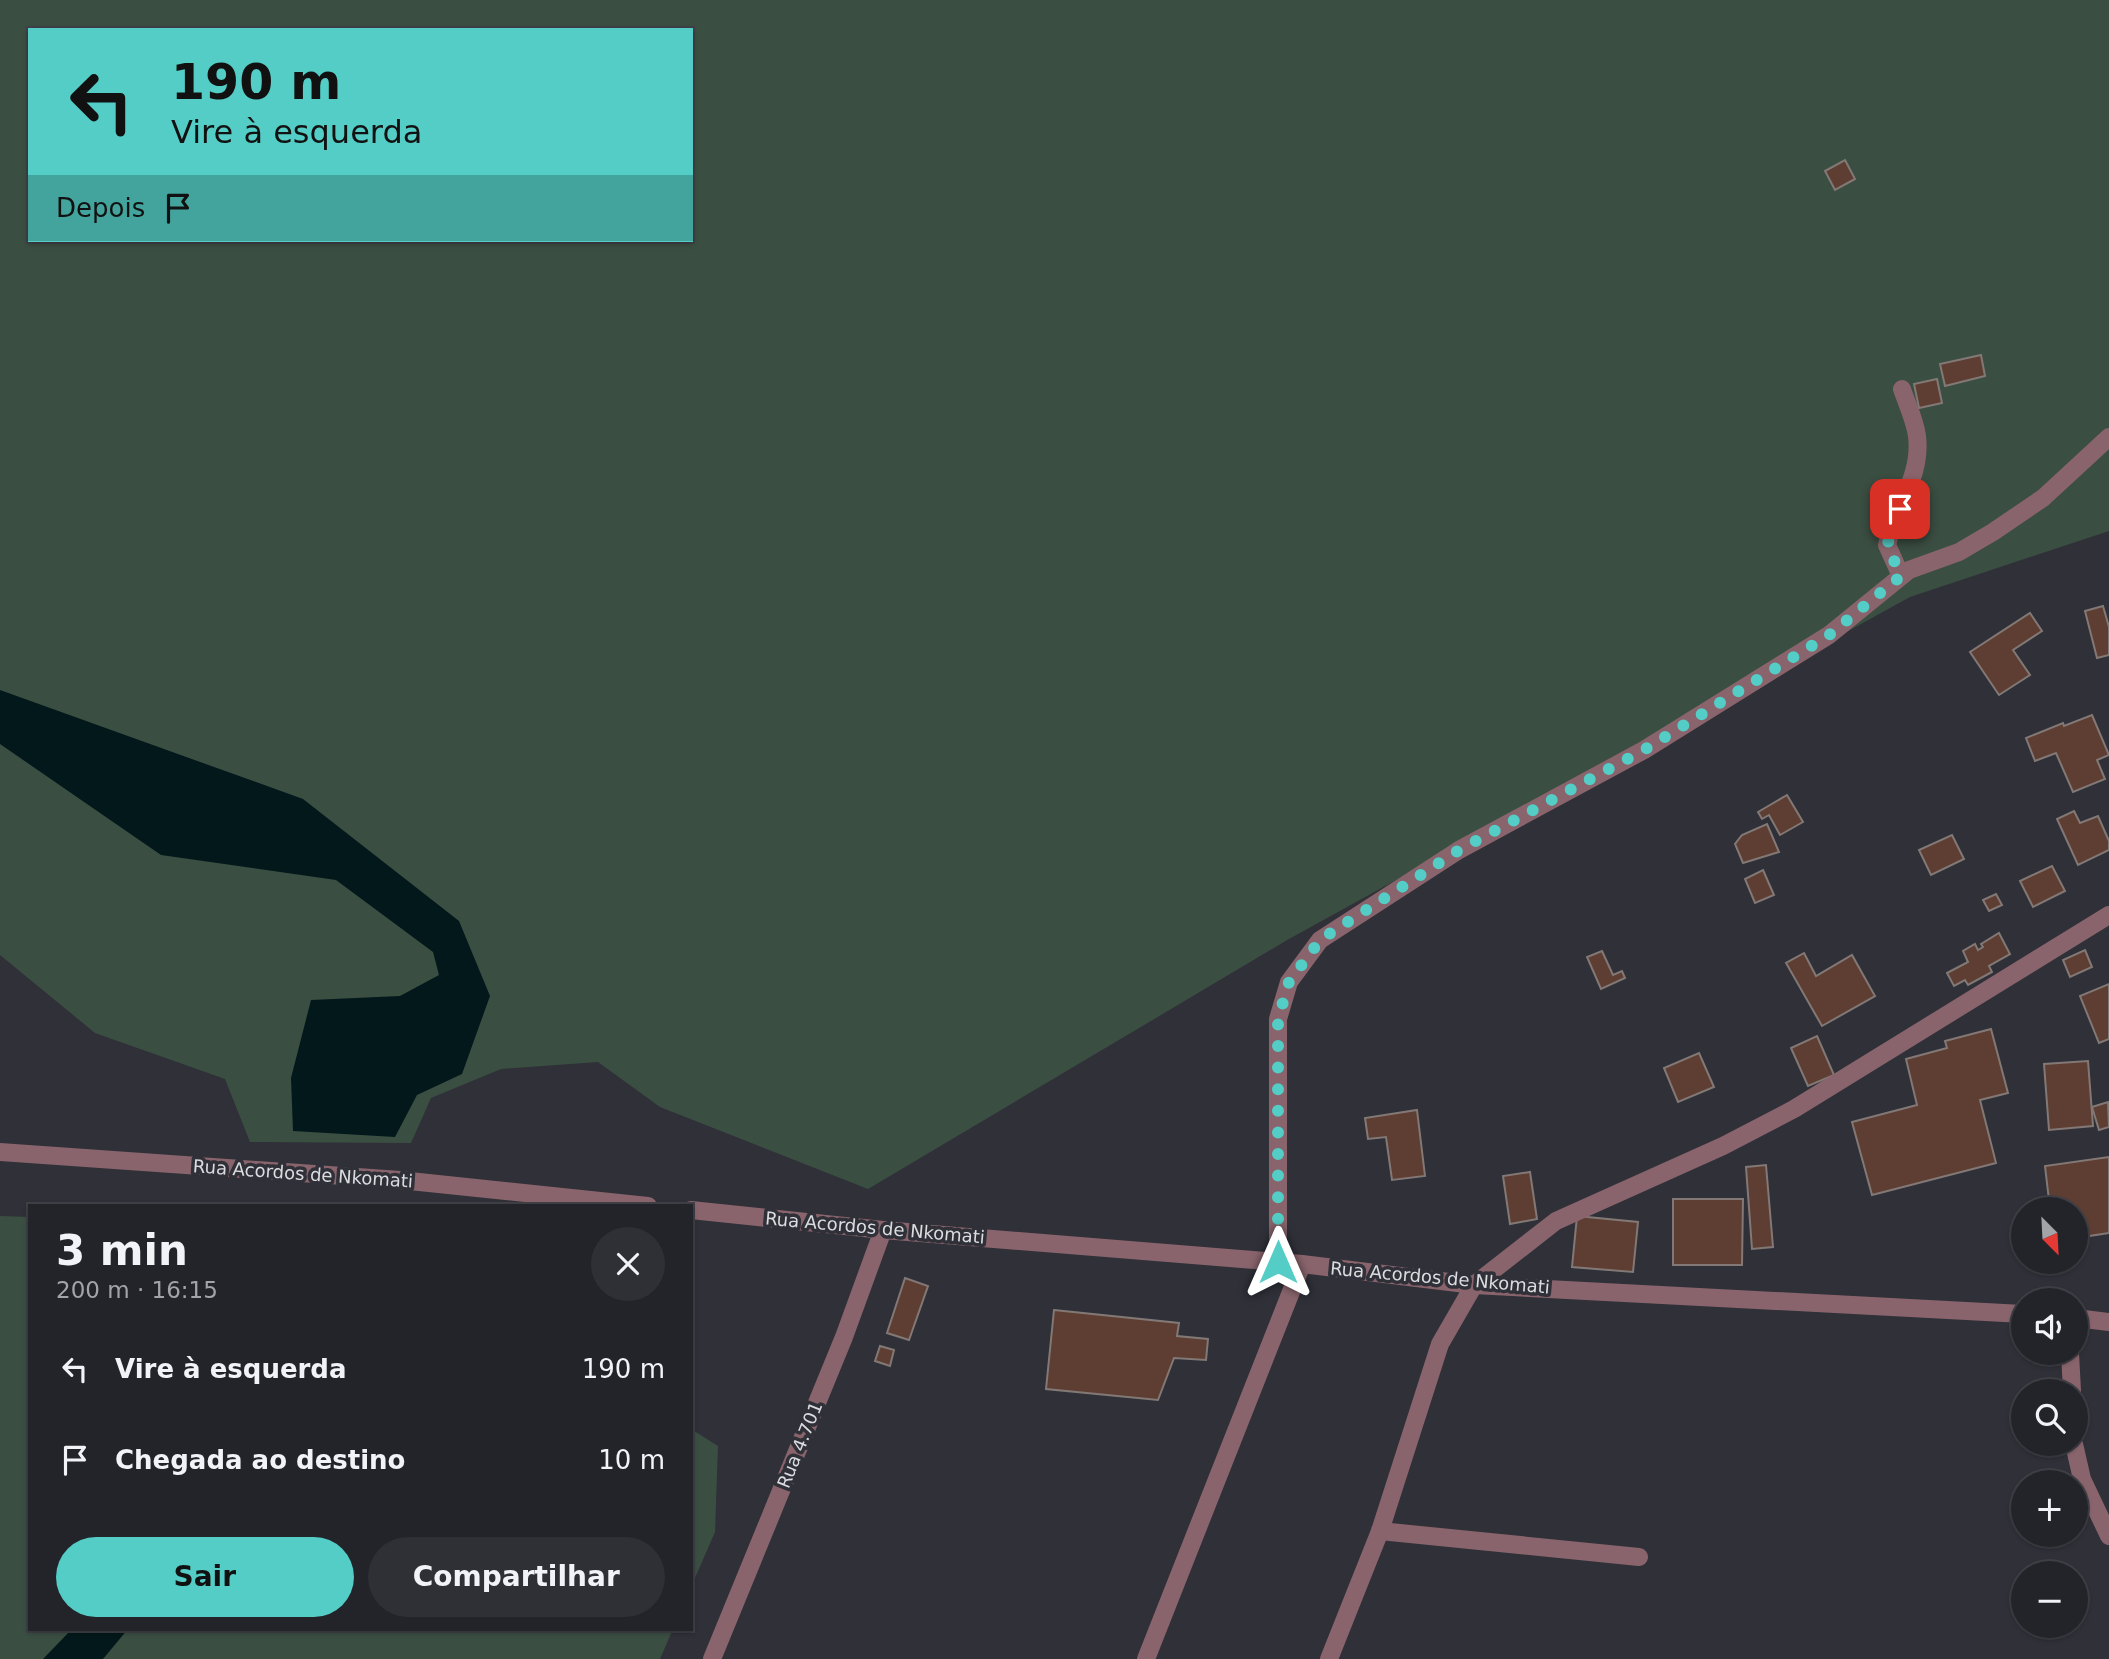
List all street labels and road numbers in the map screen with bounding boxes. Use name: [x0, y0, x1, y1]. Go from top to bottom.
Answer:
street label: Rua Acordos de Nkomati: [192, 1155, 414, 1192]
street label: Rua Acordos de Nkomati: [764, 1207, 986, 1248]
street label: Rua Acordos de Nkomati: [1329, 1257, 1551, 1298]
street label: Rua 4.701: [773, 1399, 826, 1491]

